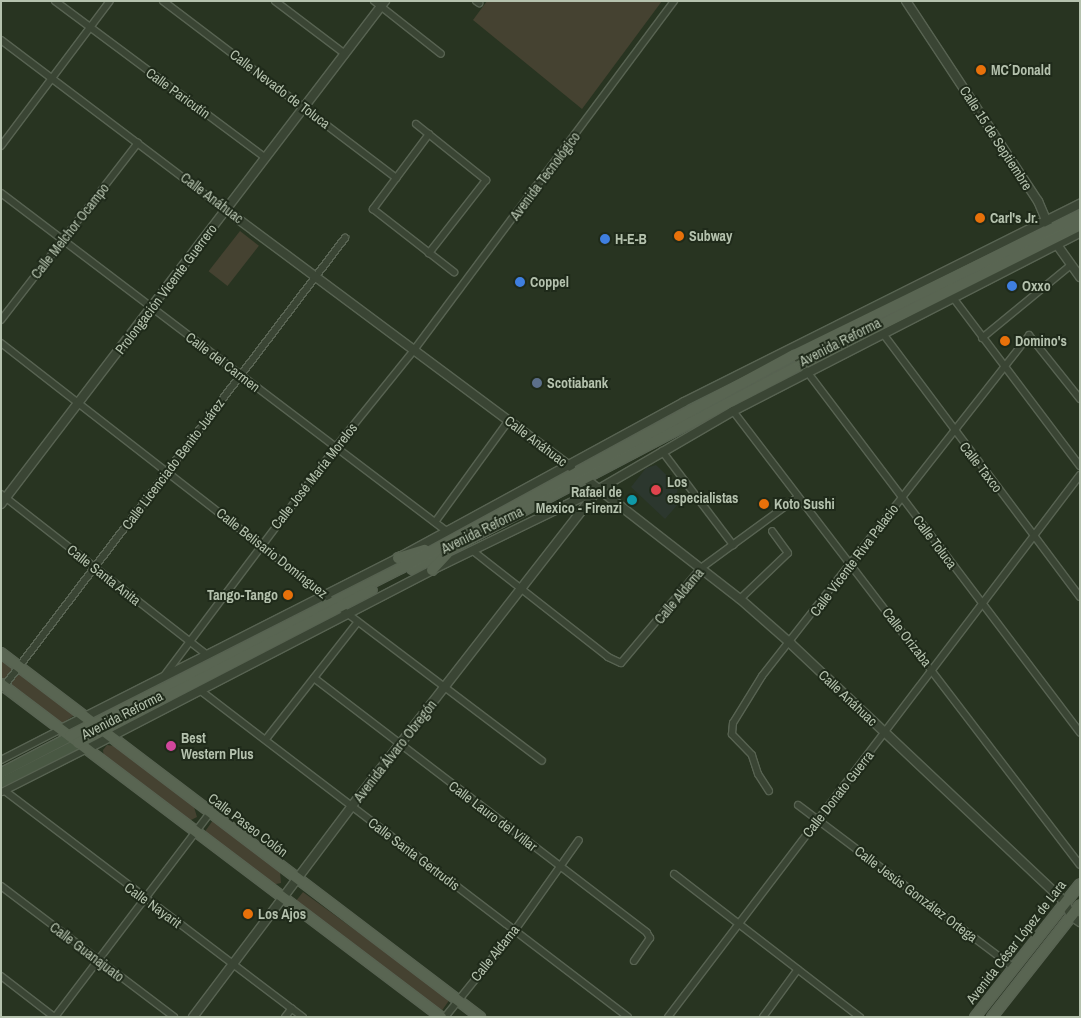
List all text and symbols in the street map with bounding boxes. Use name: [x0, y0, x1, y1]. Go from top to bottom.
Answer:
street label: Calle Nevado de Toluca: [227, 46, 333, 132]
place label: MC´ Donald: [991, 62, 1051, 78]
street label: Calle Paricutín: [143, 64, 213, 122]
marker: MC´ Donald: [975, 64, 987, 76]
street label: Calle 15 de Septiembre: [956, 83, 1036, 193]
street label: Avenida Tecnológico: [506, 128, 584, 224]
street label: Calle Anáhuac: [177, 169, 247, 227]
street label: Calle Melchor Ocampo: [27, 180, 113, 282]
place label: Carl's Jr.: [990, 210, 1038, 226]
marker: Carl's Jr.: [974, 212, 986, 224]
street label: Prolongación Vicente Guerrero: [112, 221, 220, 357]
place label: Subway: [689, 228, 732, 244]
marker: Subway: [673, 230, 685, 242]
place label: H-E-B: [615, 231, 647, 247]
marker: H-E-B: [599, 233, 611, 245]
place label: Coppel: [530, 274, 569, 290]
marker: Coppel: [514, 276, 526, 288]
place label: Oxxo: [1022, 278, 1051, 294]
marker: Oxxo: [1006, 280, 1018, 292]
street label: Avenida Reforma: [796, 314, 884, 370]
street label: Calle del Carmen: [183, 329, 263, 395]
place label: Domino's: [1015, 333, 1067, 349]
marker: Domino's: [999, 335, 1011, 347]
place label: Scotiabank: [547, 375, 608, 391]
marker: Scotiabank: [531, 377, 543, 389]
street label: Calle Licenciado Benito Juárez: [118, 395, 228, 533]
street label: Calle Anáhuac: [501, 412, 571, 470]
street label: Calle José María Morelos: [267, 420, 361, 532]
street label: Calle Taxco: [956, 438, 1006, 496]
place label: Los especialistas: [667, 474, 738, 507]
marker: Los especialistas: [649, 483, 663, 497]
place label: Rafael de Mexico - Firenzi: [536, 484, 622, 516]
marker: Rafael de Mexico - Firenzi: [626, 494, 638, 506]
place label: Koto Sushi: [774, 496, 835, 512]
marker: Koto Sushi: [758, 498, 770, 510]
street label: Calle Vicente Riva Palacio: [806, 500, 902, 620]
street label: Avenida Reforma: [438, 503, 526, 557]
street label: Calle Belisario Domínguez: [213, 504, 331, 602]
street label: Calle Toluca: [909, 512, 961, 572]
street label: Calle Santa Anita: [64, 541, 144, 609]
street label: Calle Aldama: [651, 564, 707, 628]
place label: Tango-Tango: [207, 587, 278, 603]
marker: Tango-Tango: [282, 589, 294, 601]
street label: Calle Orizaba: [879, 604, 935, 670]
street label: Calle Anáhuac: [815, 666, 881, 730]
street label: Avenida Reforma: [78, 687, 166, 743]
street label: Avenida Álvaro Obregón: [350, 696, 440, 806]
place label: Best Western Plus: [181, 730, 254, 762]
marker: Best Western Plus: [165, 740, 177, 752]
street label: Calle Donato Guerra: [799, 747, 877, 841]
street label: Calle Lauro del Villar: [445, 777, 541, 855]
street label: Calle Paseo Colón: [205, 790, 291, 860]
street label: Calle Santa Gertrudis: [365, 814, 463, 894]
street label: Calle Jesús González Ortega: [851, 842, 981, 946]
street label: Avenida César López de Lara: [962, 877, 1070, 1007]
street label: Calle Nayarit: [121, 879, 185, 931]
place label: Los Ajos: [258, 906, 306, 922]
marker: Los Ajos: [242, 908, 254, 920]
street label: Calle Guanajuato: [47, 919, 127, 985]
street label: Calle Aldama: [467, 921, 523, 985]

